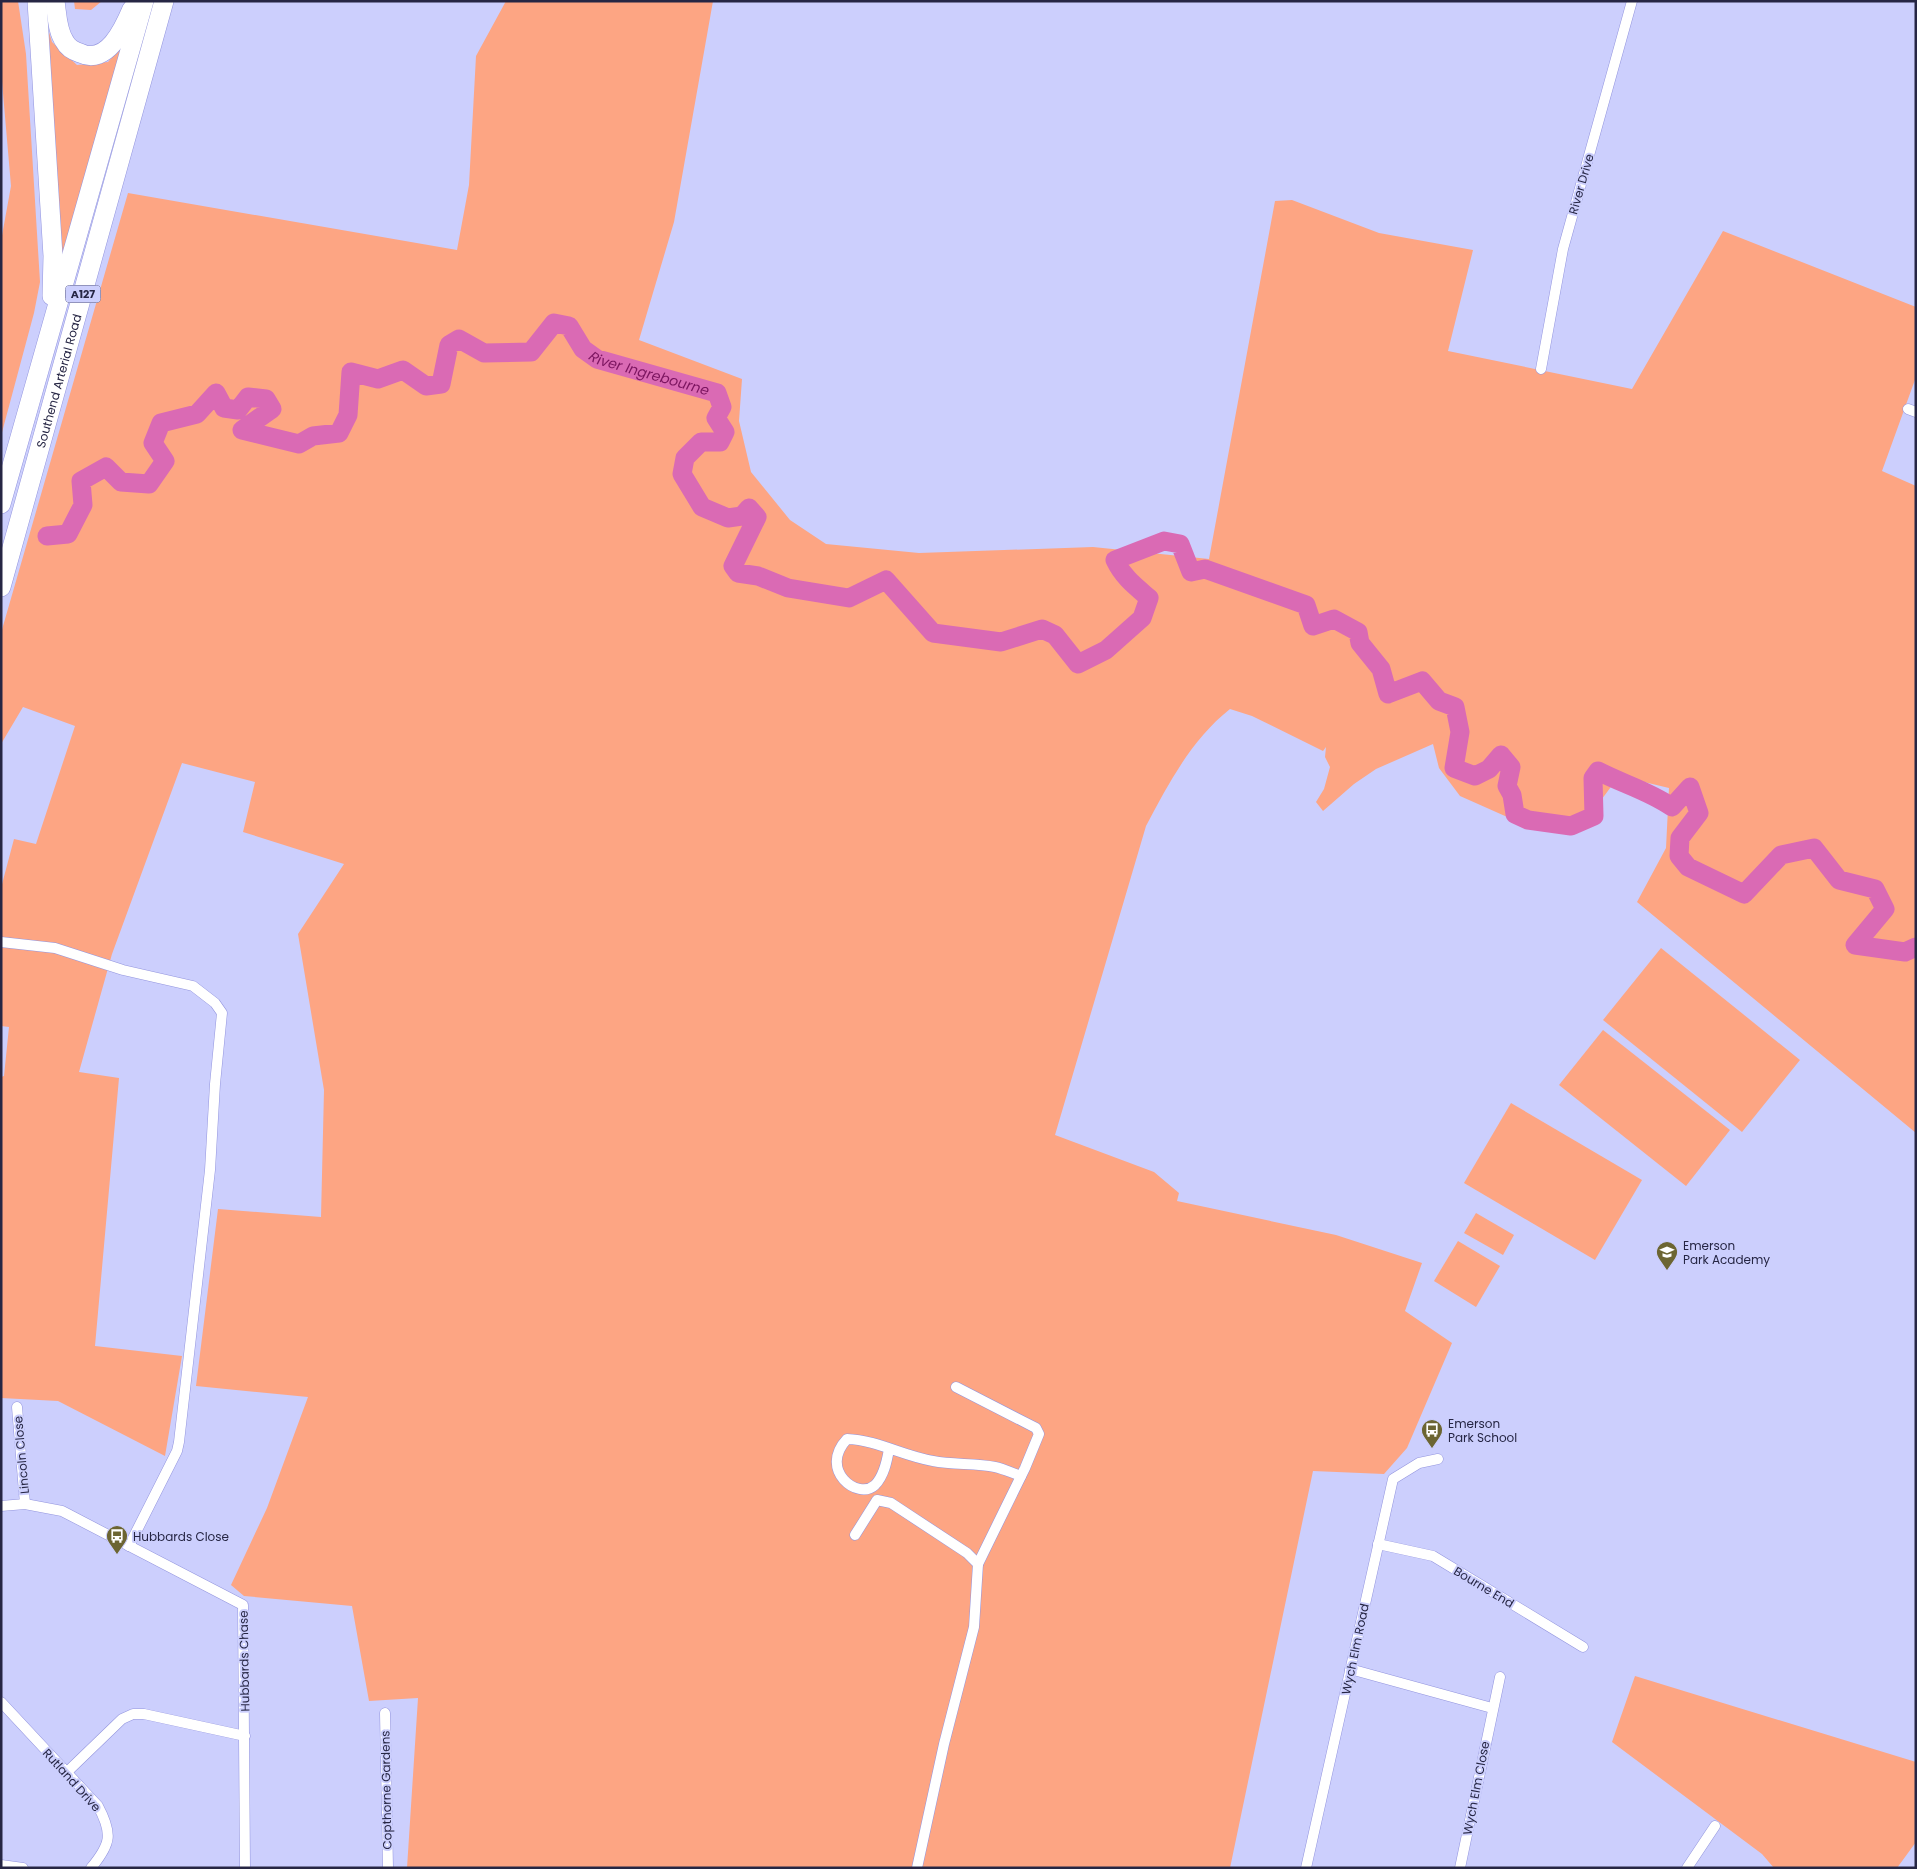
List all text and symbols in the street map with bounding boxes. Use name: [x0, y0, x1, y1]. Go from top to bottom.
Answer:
street label: River Drive: [1564, 152, 1598, 216]
road number: A127: [66, 286, 100, 302]
street label: Southend Arterial Road: [32, 312, 85, 450]
water label: River Ingrebourne: [585, 346, 712, 400]
place label: Emerson Park Academy: [1683, 1237, 1770, 1268]
school or university icon: Emerson Park Academy: [1655, 1240, 1679, 1271]
street label: Lincoln Close: [9, 1415, 33, 1495]
place label: Emerson Park School: [1448, 1415, 1517, 1446]
bus stop icon: Emerson Park School: [1420, 1418, 1444, 1449]
bus stop icon: Hubbards Close: [105, 1524, 129, 1555]
place label: Hubbards Close: [133, 1528, 229, 1545]
street label: Bourne End: [1451, 1562, 1517, 1612]
street label: Wych Elm Road: [1337, 1602, 1373, 1696]
street label: Hubbards Chase: [235, 1610, 253, 1712]
street label: Copthorne Gardens: [376, 1730, 396, 1850]
street label: Wych Elm Close: [1459, 1740, 1493, 1836]
street label: Rutland Drive: [39, 1745, 105, 1815]

